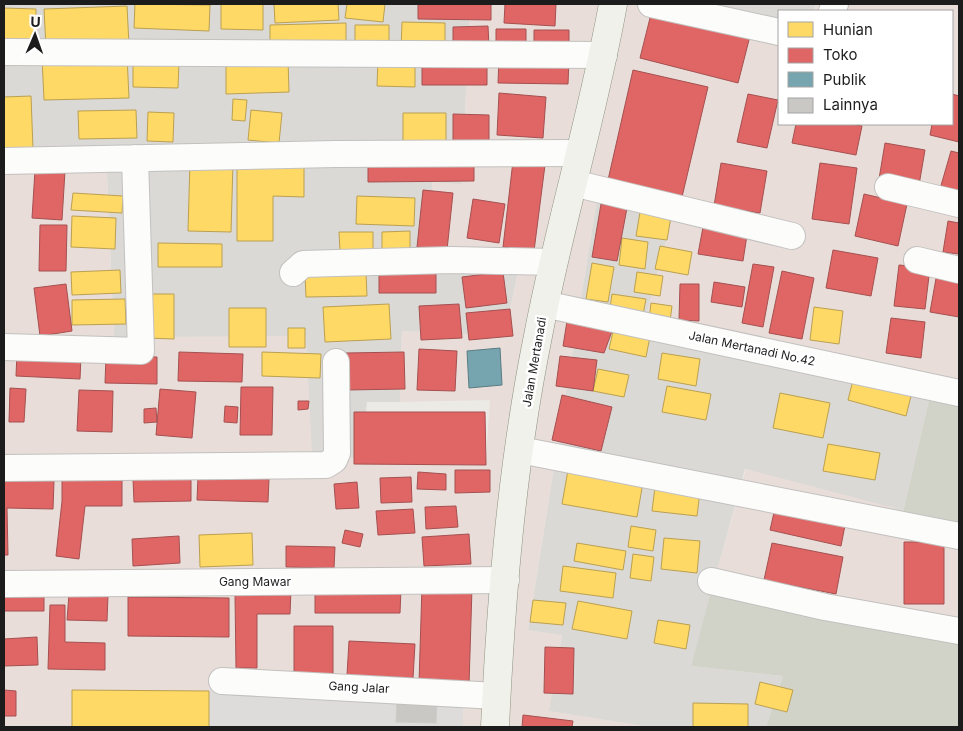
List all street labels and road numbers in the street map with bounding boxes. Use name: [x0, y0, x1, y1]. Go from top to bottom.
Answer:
street label: Jalan Mertanadi: [519, 316, 549, 408]
street label: Jalan Mertanadi No.42: [687, 327, 817, 369]
street label: Gang Mawar: [219, 574, 292, 589]
street label: Gang Jalar: [328, 678, 390, 696]

